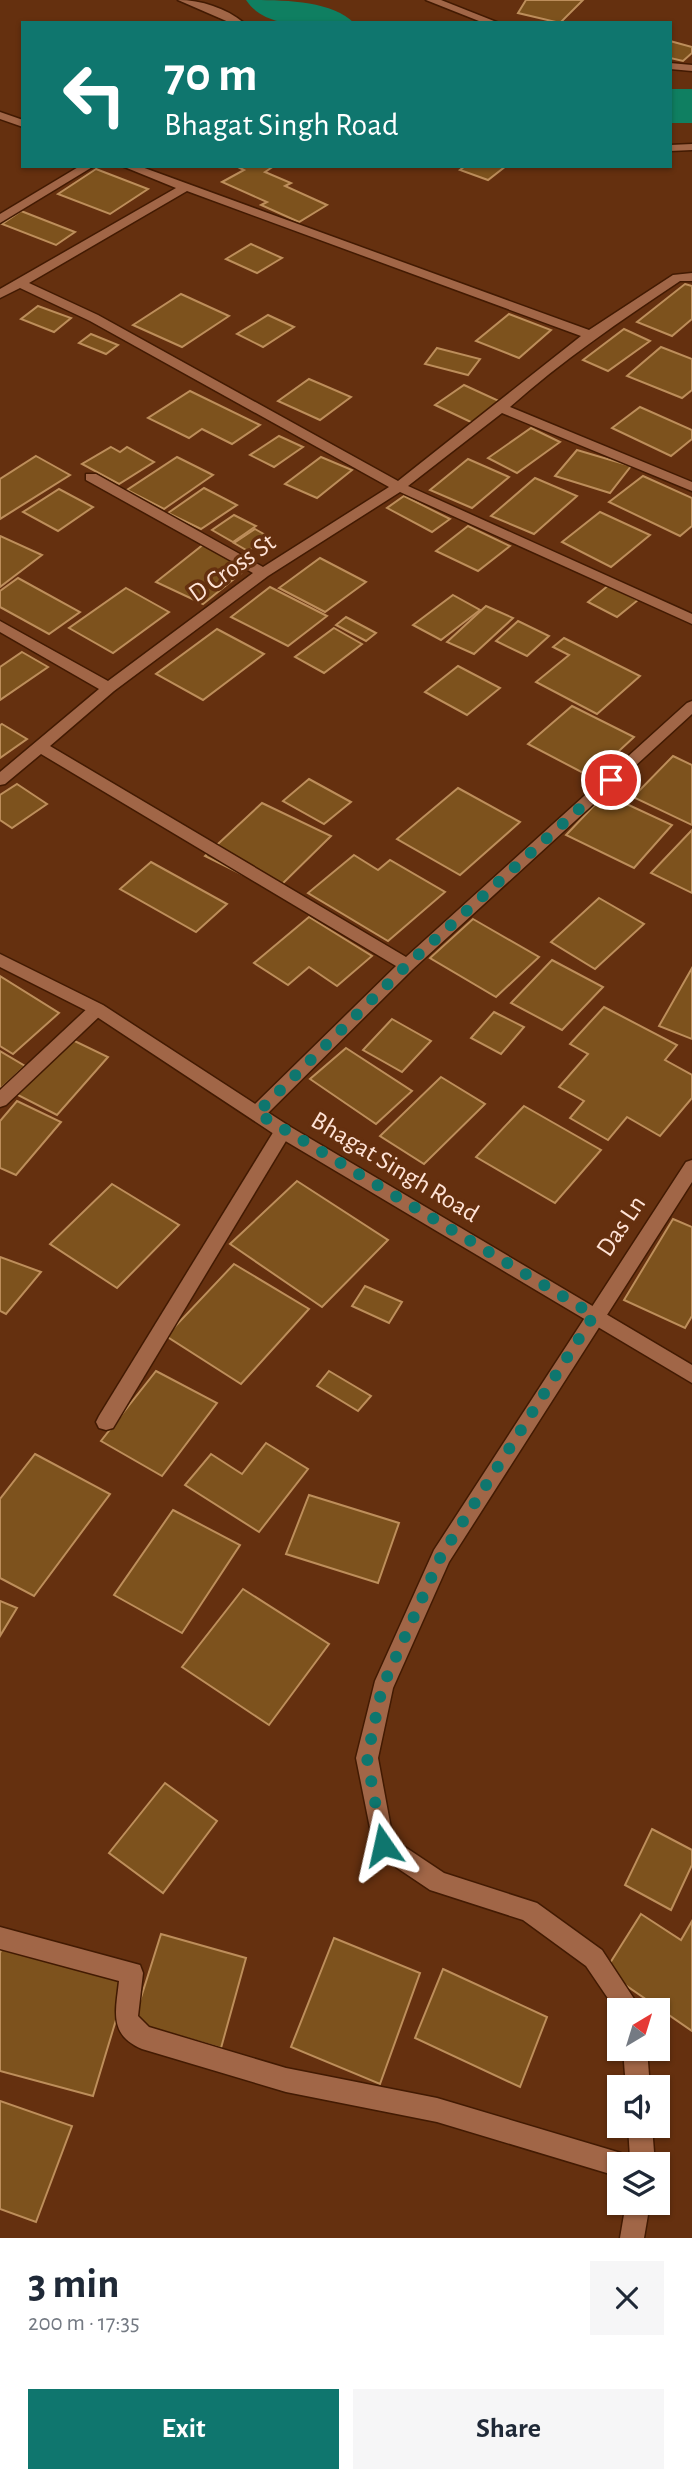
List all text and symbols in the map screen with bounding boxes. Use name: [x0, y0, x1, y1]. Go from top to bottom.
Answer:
icon: left: [49, 49, 140, 140]
text: 70 m: [164, 51, 258, 100]
text: Bhagat Singh Road: [164, 109, 399, 141]
street label: D Cross St: [184, 529, 280, 607]
pin: [581, 750, 641, 810]
icon: arrive: [592, 761, 630, 799]
street label: Bhagat Singh Road: [307, 1107, 483, 1227]
street label: Das Ln: [592, 1191, 650, 1261]
position arrow: [346, 1808, 420, 1882]
north arrow: [607, 1998, 670, 2062]
map controls: [607, 1998, 670, 2215]
button: sound: [607, 2075, 670, 2138]
button: layers: [607, 2152, 670, 2215]
button: close: [590, 2261, 664, 2335]
text: 3 min: [28, 2263, 120, 2305]
text: 200 m · 17:35: [28, 2312, 140, 2335]
button: Exit: [28, 2389, 339, 2469]
button: Share: [353, 2389, 664, 2469]

